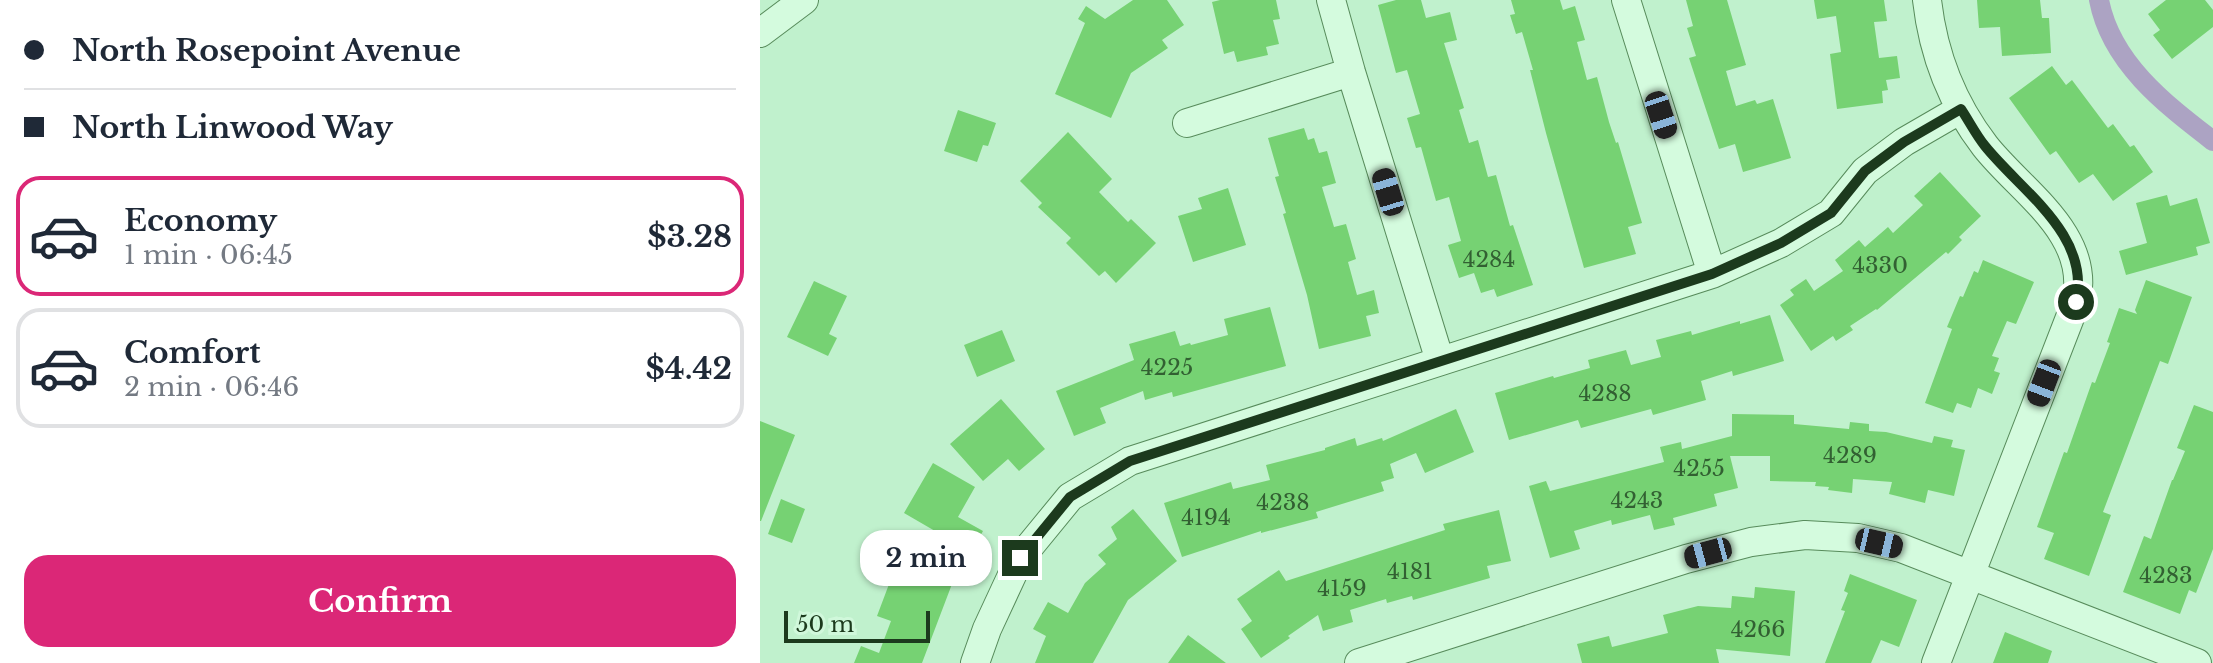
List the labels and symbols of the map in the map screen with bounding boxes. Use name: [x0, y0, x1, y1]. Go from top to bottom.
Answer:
car: [1642, 88, 1680, 142]
car: [1370, 166, 1406, 218]
house number: 4284: [1463, 246, 1515, 273]
house number: 4330: [1852, 252, 1908, 279]
route start: [2058, 284, 2094, 320]
house number: 4225: [1141, 354, 1193, 381]
car: [2024, 356, 2064, 410]
house number: 4288: [1578, 380, 1632, 407]
house number: 4289: [1823, 442, 1877, 469]
house number: 4255: [1673, 455, 1725, 482]
house number: 4243: [1611, 487, 1663, 514]
house number: 4238: [1256, 489, 1310, 516]
house number: 4194: [1181, 504, 1231, 531]
car: [1853, 526, 1905, 560]
callout: 2 min: [860, 530, 992, 586]
car: [1682, 535, 1734, 571]
route end: [1002, 540, 1038, 576]
house number: 4181: [1387, 558, 1433, 585]
house number: 4283: [2139, 562, 2193, 589]
house number: 4159: [1317, 575, 1367, 602]
scale bar: [784, 607, 930, 643]
house number: 4266: [1731, 616, 1785, 643]

